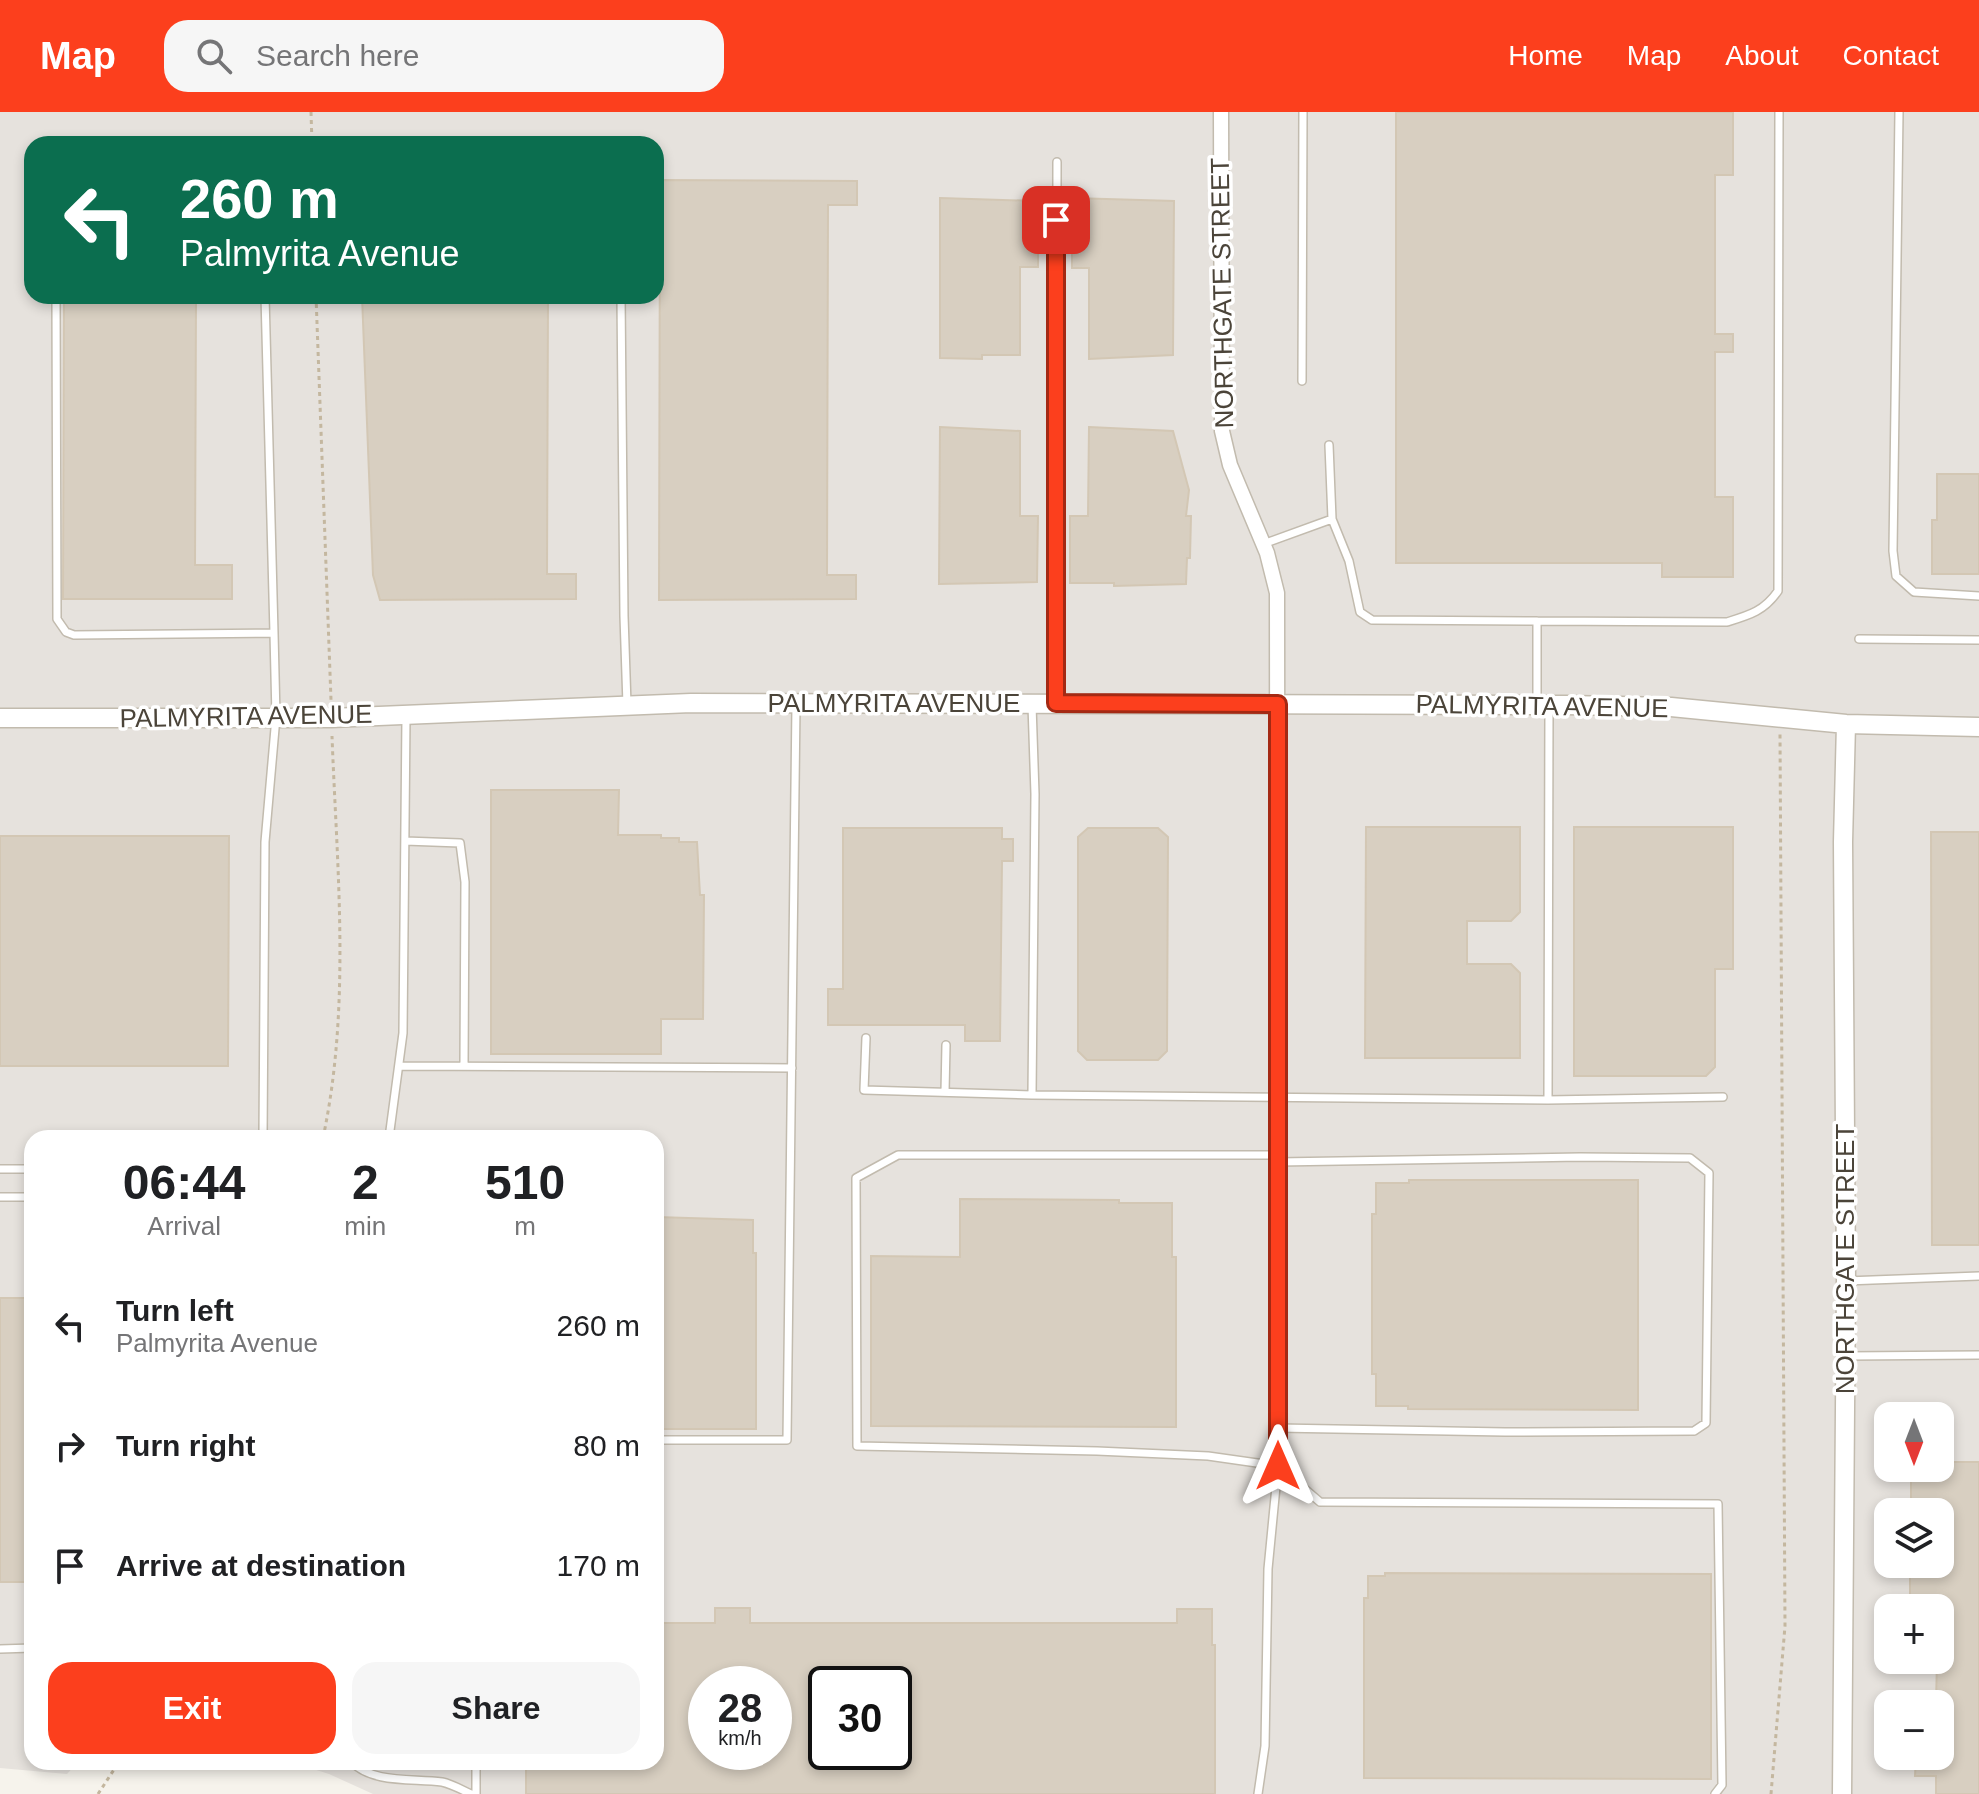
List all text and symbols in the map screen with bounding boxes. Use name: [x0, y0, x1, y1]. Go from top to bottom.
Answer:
search box: [164, 20, 724, 92]
icon: search: [192, 34, 236, 78]
text: Map: [40, 35, 116, 77]
text: Search here: [256, 39, 419, 72]
text: Home: [1508, 40, 1583, 71]
text: Map: [1627, 40, 1681, 71]
text: About: [1725, 40, 1799, 71]
text: Contact: [1843, 40, 1939, 71]
street label: NORTHGATE STREET: [1205, 157, 1239, 429]
text: 260 m: [180, 167, 339, 230]
icon: left: [48, 168, 152, 272]
pin: [1022, 186, 1090, 254]
icon: arrive: [1034, 198, 1078, 242]
text: Palmyrita Avenue: [180, 233, 460, 274]
street label: PALMYRITA AVENUE: [768, 688, 1020, 718]
street label: PALMYRITA AVENUE: [1415, 689, 1669, 723]
street label: PALMYRITA AVENUE: [119, 699, 373, 733]
street label: NORTHGATE STREET: [1830, 1124, 1860, 1394]
text: 06:44: [123, 1156, 246, 1209]
text: 2: [352, 1156, 379, 1209]
text: 510: [485, 1156, 565, 1209]
text: Arrival: [147, 1211, 221, 1241]
text: min: [344, 1211, 386, 1241]
text: m: [514, 1211, 536, 1241]
text: Turn left: [116, 1294, 234, 1327]
icon: left: [48, 1304, 92, 1348]
text: 260 m: [557, 1309, 640, 1342]
text: Palmyrita Avenue: [116, 1328, 318, 1358]
north arrow: [1874, 1402, 1954, 1482]
map controls: [1874, 1402, 1954, 1770]
icon: right: [48, 1424, 92, 1468]
position arrow: [1236, 1424, 1320, 1508]
text: Turn right: [116, 1429, 255, 1462]
text: 80 m: [573, 1429, 640, 1462]
button: layers: [1874, 1498, 1954, 1578]
icon: arrive: [48, 1544, 92, 1588]
text: Arrive at destination: [116, 1549, 406, 1582]
text: 170 m: [557, 1549, 640, 1582]
button: +: [1874, 1594, 1954, 1674]
button: Exit: [48, 1662, 336, 1754]
button: Share: [352, 1662, 640, 1754]
speed limit sign: 30: [808, 1666, 912, 1770]
text: 28: [718, 1686, 762, 1730]
button: −: [1874, 1690, 1954, 1770]
text: km/h: [718, 1727, 762, 1749]

